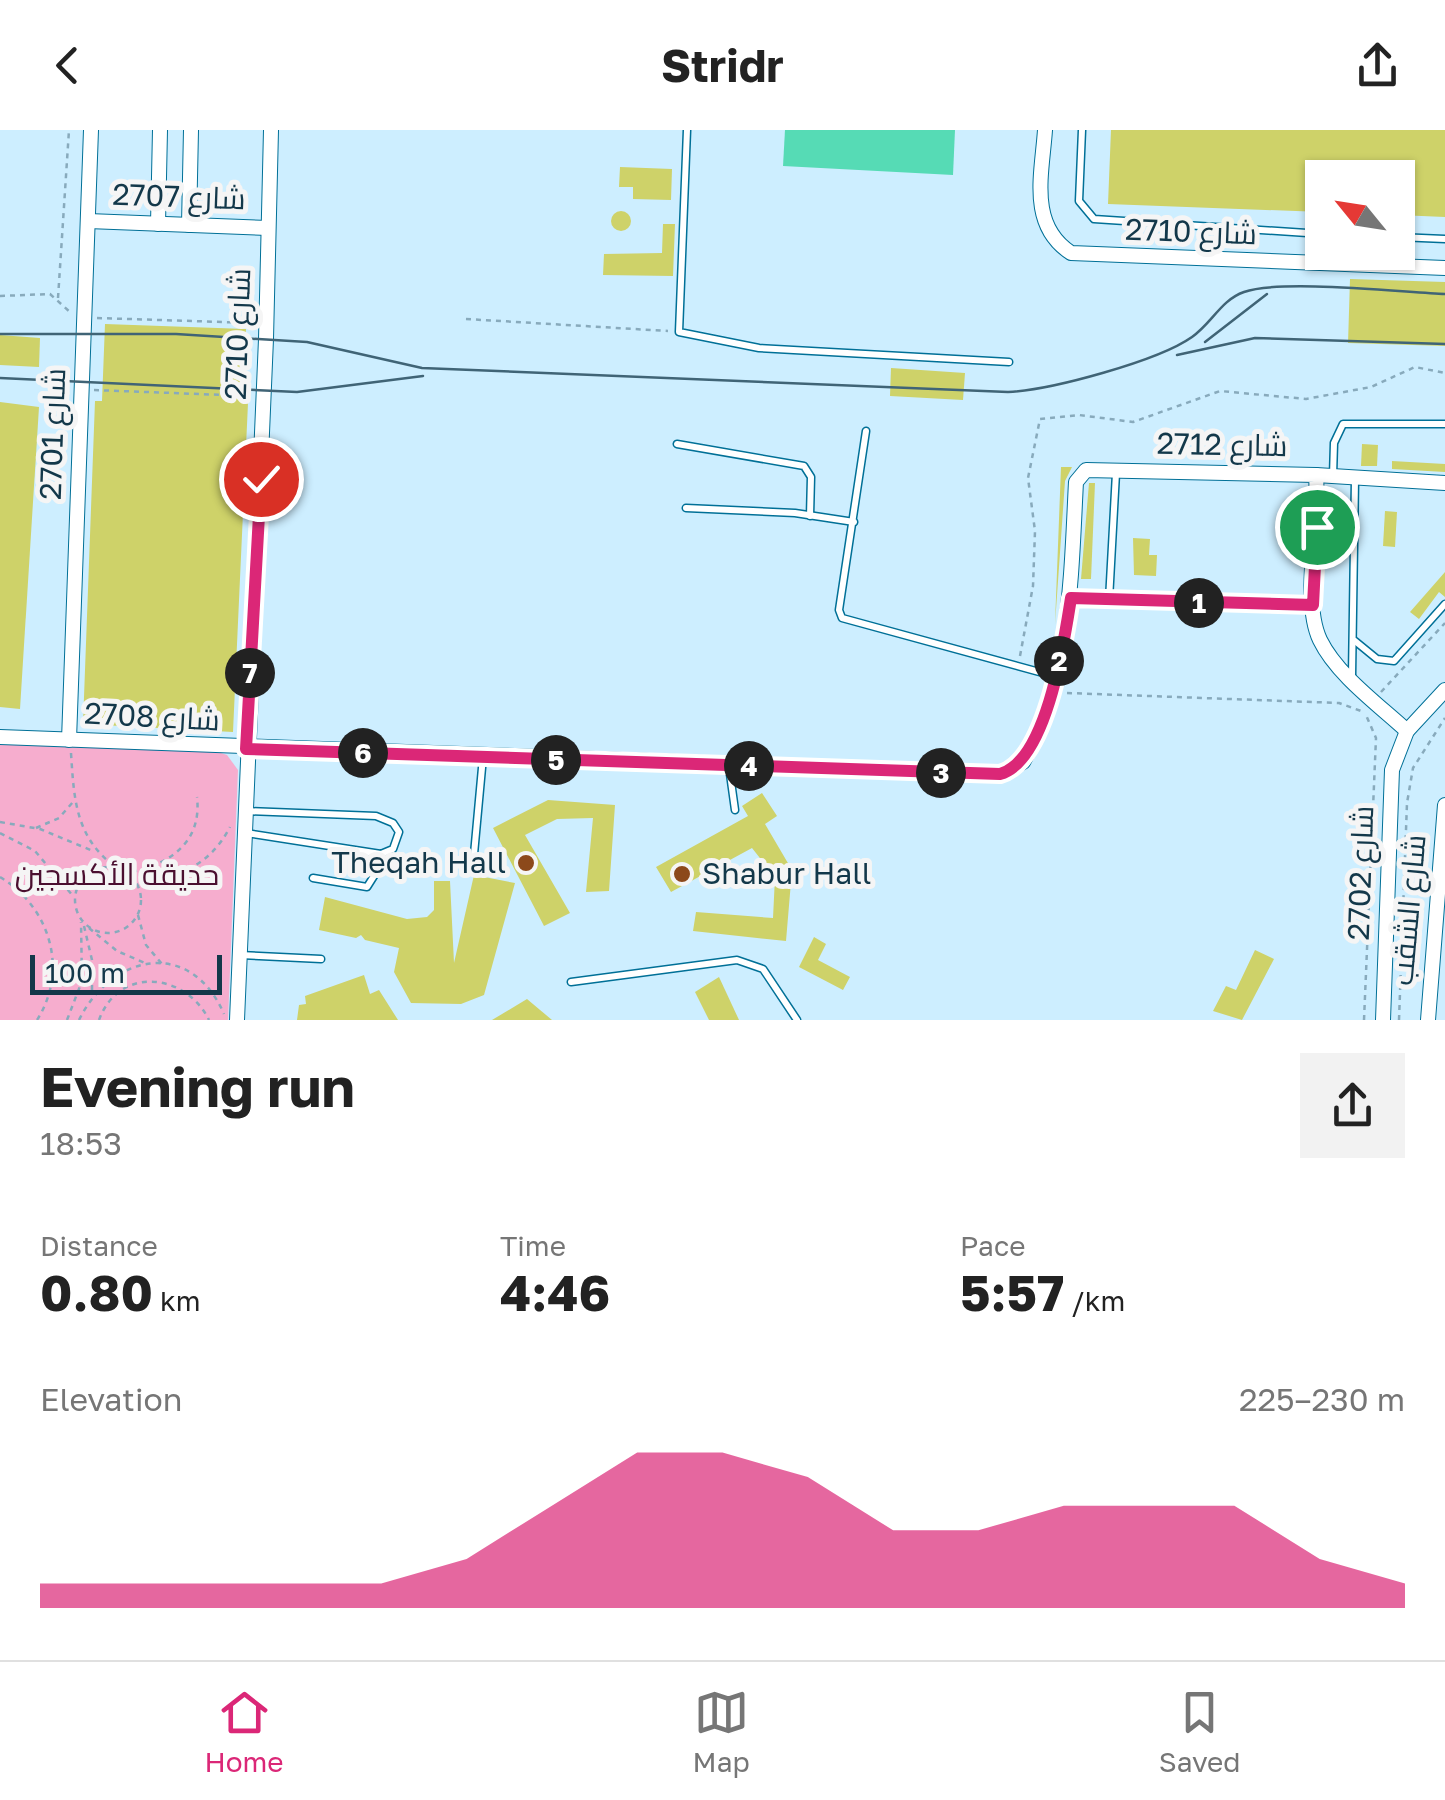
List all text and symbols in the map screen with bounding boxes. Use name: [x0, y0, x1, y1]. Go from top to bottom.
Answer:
icon: back: [40, 38, 95, 93]
text: Stridr: [661, 38, 784, 92]
icon: share: [1350, 38, 1405, 93]
north arrow: [1305, 160, 1415, 270]
map controls: [1305, 160, 1415, 270]
street label: شارع 2707: [112, 176, 246, 219]
street label: شارع 2710: [1124, 211, 1258, 254]
street label: شارع 2710: [217, 267, 260, 401]
street label: شارع 2701: [32, 367, 75, 501]
street label: شارع 2712: [1156, 425, 1288, 466]
pin: [219, 437, 304, 522]
icon: check: [234, 452, 289, 507]
pin: [1275, 485, 1360, 570]
icon: arrive: [1290, 500, 1345, 555]
pin: 1: [1174, 578, 1224, 628]
text: 1: [1192, 586, 1206, 619]
pin: 2: [1034, 636, 1084, 686]
text: 2: [1050, 644, 1068, 677]
pin: 7: [225, 648, 275, 698]
text: 7: [242, 656, 258, 689]
street label: شارع 2708: [83, 694, 221, 741]
pin: 6: [338, 728, 388, 778]
pin: 5: [531, 735, 581, 785]
text: 6: [354, 736, 372, 769]
pin: 4: [724, 741, 774, 791]
text: 5: [547, 743, 565, 776]
pin: 3: [916, 748, 966, 798]
text: 4: [740, 749, 758, 782]
text: 3: [932, 756, 950, 789]
street label: شارع 2702: [1340, 805, 1383, 941]
street label: شارع الشقب: [1383, 833, 1436, 987]
place label: Theqah Hall: [331, 844, 506, 880]
marker: Theqah Hall: [515, 852, 537, 874]
place label: Shabur Hall: [702, 855, 871, 891]
park label: حديقة الأكسجين: [15, 856, 219, 893]
marker: Shabur Hall: [671, 863, 693, 885]
scale bar: [30, 950, 222, 994]
text: 100 m: [45, 956, 125, 989]
text: Evening run: [40, 1053, 355, 1119]
button: share: [1300, 1053, 1405, 1158]
text: 18:53: [40, 1124, 122, 1162]
text: Distance: [40, 1229, 158, 1262]
text: Time: [500, 1229, 566, 1262]
text: Pace: [960, 1229, 1025, 1262]
text: 0.80: [40, 1262, 153, 1322]
text: 4:46: [500, 1262, 610, 1322]
text: 5:57: [960, 1262, 1064, 1322]
text: km: [153, 1284, 201, 1317]
text: /km: [1064, 1284, 1125, 1317]
text: Elevation: [40, 1380, 182, 1418]
text: 225–230 m: [1239, 1380, 1405, 1418]
tab: Home: [205, 1685, 284, 1778]
tab: Map: [693, 1685, 750, 1778]
tab: Saved: [1159, 1685, 1241, 1778]

